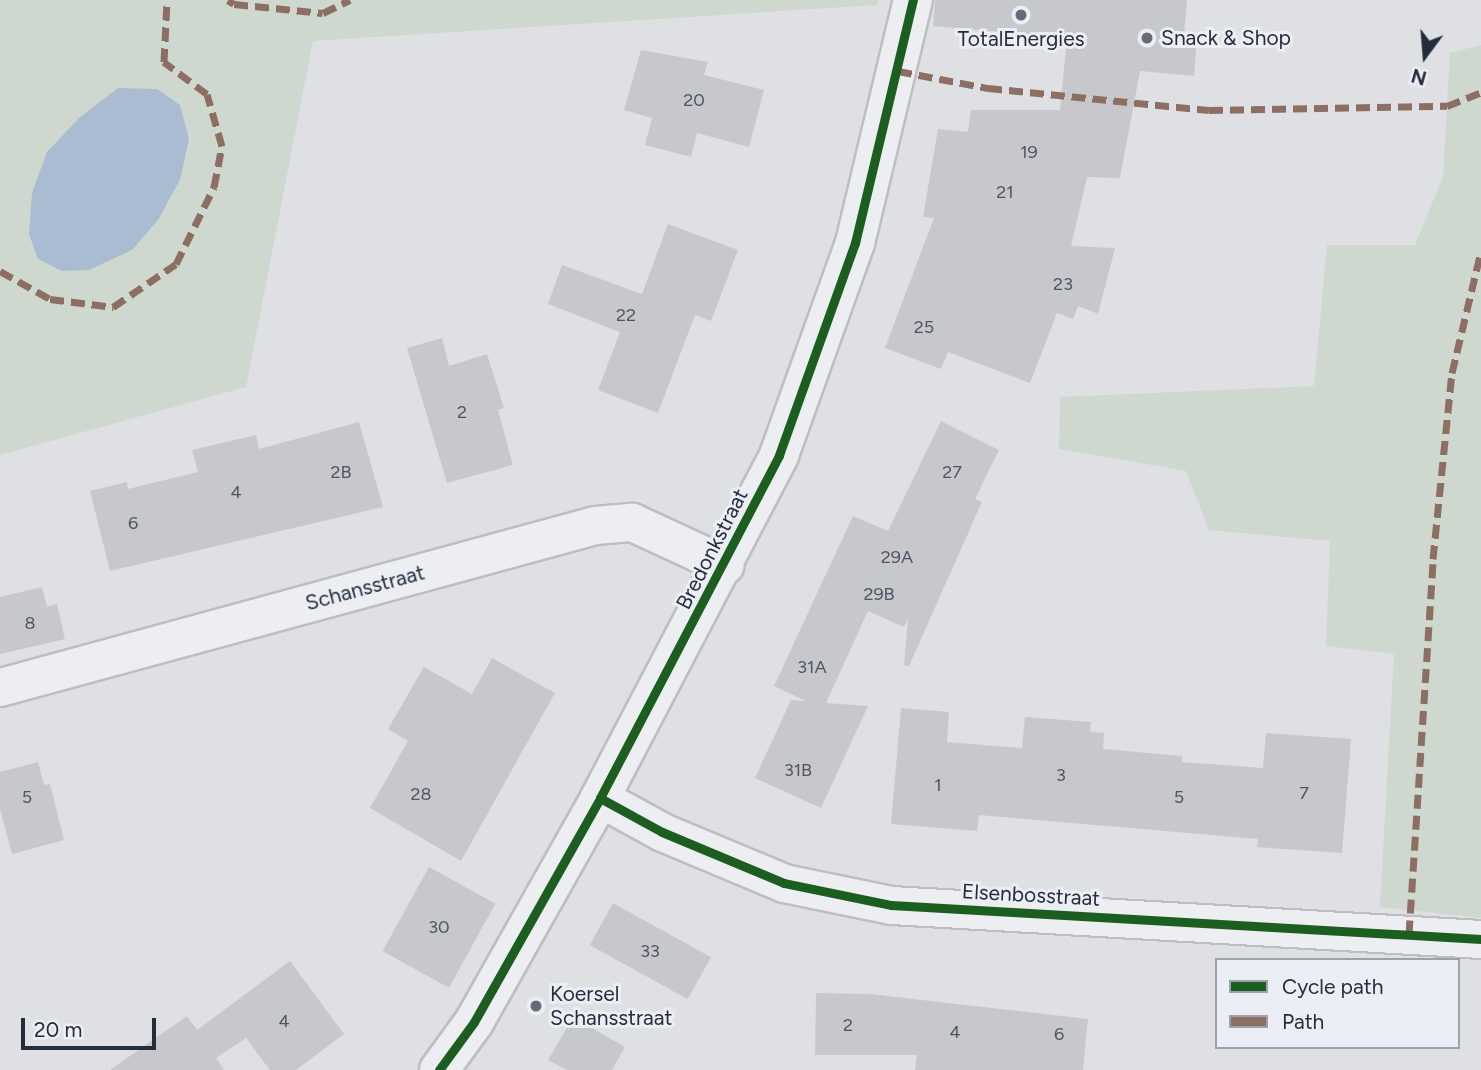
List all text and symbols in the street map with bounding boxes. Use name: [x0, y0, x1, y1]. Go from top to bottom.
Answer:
marker: TotalEnergies: [1013, 7, 1029, 23]
north arrow: [1390, 21, 1460, 91]
place label: Snack & Shop: [1161, 25, 1291, 51]
place label: TotalEnergies: [958, 26, 1084, 52]
marker: Snack & Shop: [1139, 30, 1155, 46]
text: N: [1409, 64, 1429, 90]
house number: 20: [683, 89, 705, 111]
house number: 19: [1020, 141, 1038, 163]
house number: 21: [996, 181, 1014, 203]
house number: 23: [1053, 273, 1073, 295]
house number: 22: [616, 304, 636, 326]
house number: 25: [914, 316, 934, 338]
house number: 2: [457, 401, 467, 423]
house number: 2B: [330, 461, 352, 483]
house number: 27: [942, 461, 962, 483]
house number: 4: [230, 481, 242, 503]
street label: Bredonkstraat: [671, 484, 753, 614]
house number: 6: [128, 512, 138, 534]
house number: 29A: [881, 546, 913, 568]
street label: Schansstraat: [303, 560, 427, 616]
house number: 29B: [863, 583, 895, 605]
house number: 8: [24, 612, 36, 634]
house number: 31A: [797, 656, 827, 678]
house number: 31B: [784, 759, 812, 781]
house number: 3: [1056, 764, 1066, 786]
house number: 1: [934, 774, 942, 796]
house number: 7: [1299, 782, 1309, 804]
house number: 28: [410, 783, 432, 805]
house number: 5: [22, 786, 32, 808]
house number: 5: [1174, 786, 1184, 808]
street label: Elsenbosstraat: [961, 879, 1101, 911]
house number: 30: [428, 916, 450, 938]
house number: 33: [640, 940, 660, 962]
legend: [1215, 958, 1460, 1049]
text: Cycle path: [1282, 974, 1383, 999]
place label: Koersel Schansstraat: [550, 981, 672, 1031]
marker: Koersel Schansstraat: [528, 998, 544, 1014]
scale bar: [24, 1004, 159, 1048]
text: Path: [1282, 1009, 1324, 1034]
house number: 4: [278, 1010, 290, 1032]
house number: 2: [843, 1014, 853, 1036]
text: 20 m: [34, 1017, 82, 1042]
house number: 4: [949, 1021, 961, 1043]
house number: 6: [1054, 1023, 1064, 1045]

